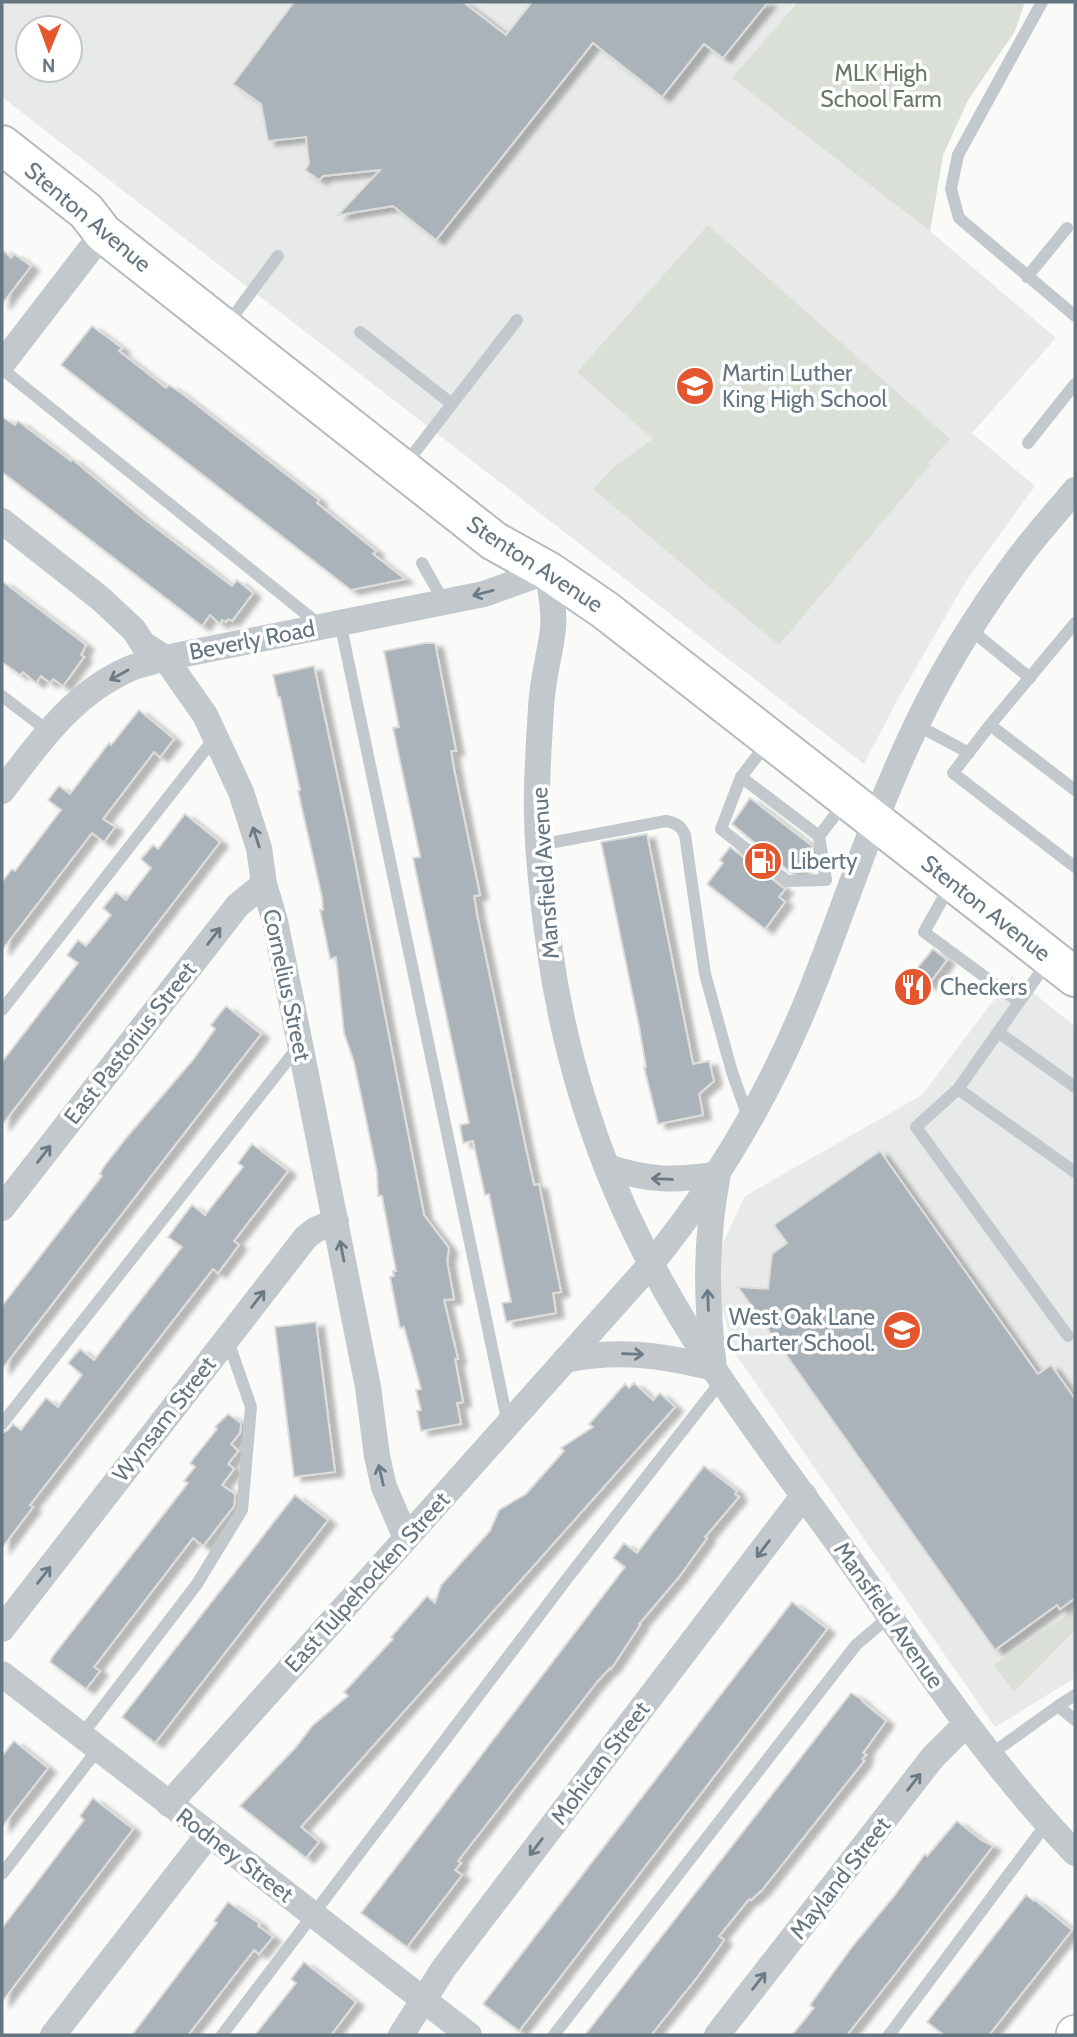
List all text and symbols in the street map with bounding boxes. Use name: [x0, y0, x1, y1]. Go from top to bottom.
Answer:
north arrow: [14, 14, 84, 84]
text: N: [42, 54, 56, 77]
park label: MLK High School Farm: [820, 59, 942, 113]
street label: Stenton Avenue: [19, 156, 157, 278]
place label: Martin Luther King High School: [722, 359, 888, 413]
school or university icon: Martin Luther King High School: [674, 365, 716, 407]
street label: Stenton Avenue: [462, 510, 608, 618]
one-way arrow: [473, 587, 495, 600]
street label: Beverly Road: [187, 614, 317, 666]
one-way arrow: [109, 668, 129, 682]
street label: Mansfield Avenue: [525, 786, 565, 960]
one-way arrow: [248, 826, 261, 848]
fuel station icon: Liberty: [742, 840, 784, 882]
place label: Liberty: [790, 847, 858, 875]
street label: Stenton Avenue: [916, 849, 1056, 967]
street label: Cornelius Street: [257, 906, 317, 1064]
one-way arrow: [206, 928, 221, 946]
street label: East Pastorius Street: [58, 956, 202, 1130]
restaurant icon: Checkers: [892, 966, 934, 1008]
place label: Checkers: [940, 973, 1027, 1001]
one-way arrow: [36, 1146, 51, 1164]
one-way arrow: [651, 1173, 674, 1186]
one-way arrow: [335, 1240, 348, 1263]
one-way arrow: [702, 1289, 715, 1312]
one-way arrow: [250, 1290, 265, 1309]
place label: West Oak Lane Charter School.: [726, 1303, 875, 1357]
school or university icon: West Oak Lane Charter School.: [881, 1309, 923, 1351]
one-way arrow: [621, 1347, 644, 1360]
street label: Wynsam Street: [106, 1351, 222, 1487]
one-way arrow: [374, 1464, 388, 1487]
street label: East Tulpehocken Street: [279, 1486, 455, 1678]
street label: Mansfield Avenue: [828, 1536, 950, 1694]
one-way arrow: [755, 1539, 770, 1558]
one-way arrow: [36, 1567, 51, 1585]
street label: Mohican Street: [545, 1696, 656, 1830]
one-way arrow: [906, 1774, 921, 1792]
street label: Rodney Street: [171, 1802, 299, 1908]
street label: Mayland Street: [784, 1811, 896, 1945]
one-way arrow: [528, 1837, 543, 1856]
one-way arrow: [751, 1973, 767, 1991]

